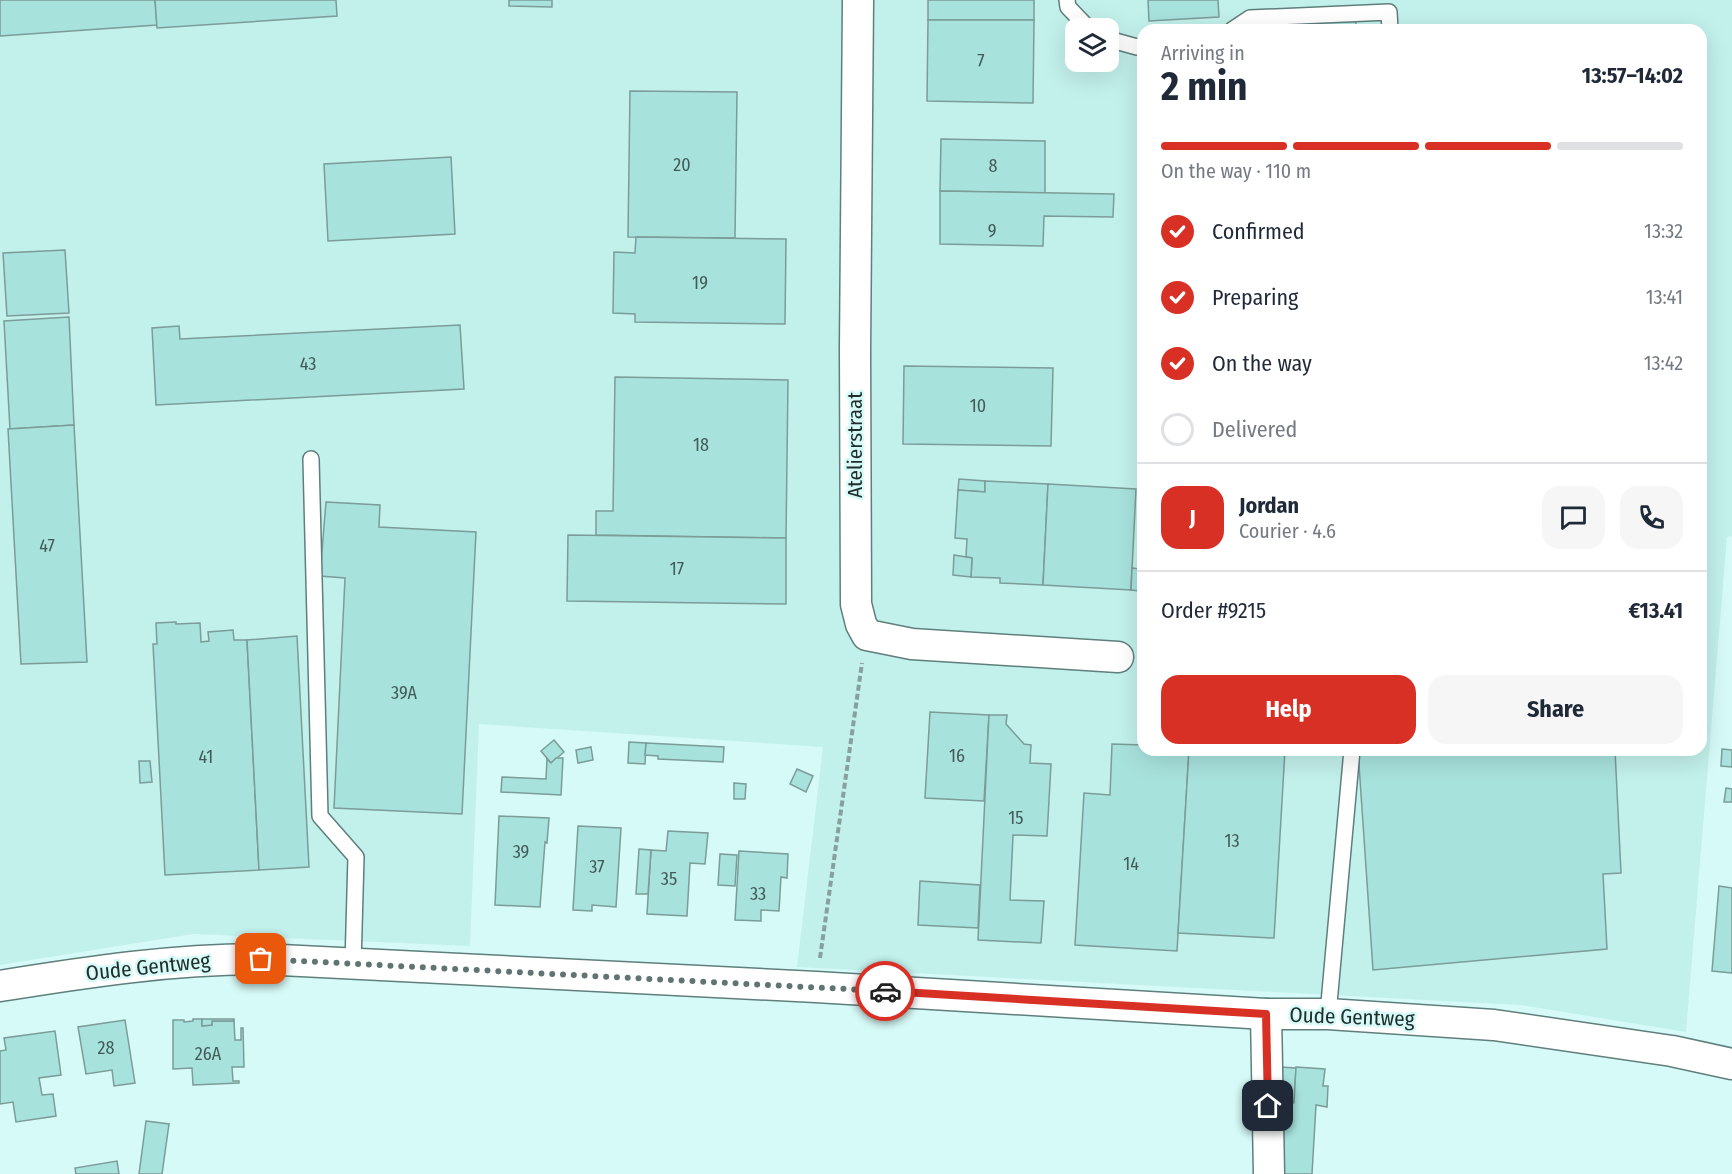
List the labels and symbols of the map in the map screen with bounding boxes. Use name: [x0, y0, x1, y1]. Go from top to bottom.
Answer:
house number: 7: [977, 50, 985, 72]
house number: 20: [673, 154, 691, 176]
house number: 8: [989, 155, 998, 177]
house number: 9: [988, 220, 996, 242]
house number: 19: [692, 272, 708, 294]
house number: 43: [300, 353, 316, 375]
street label: Atelierstraat: [842, 392, 868, 498]
house number: 10: [970, 395, 986, 417]
house number: 18: [693, 434, 709, 456]
house number: 47: [39, 535, 55, 557]
house number: 17: [670, 558, 684, 580]
house number: 39A: [391, 682, 418, 704]
house number: 16: [949, 745, 965, 767]
house number: 41: [199, 746, 213, 768]
house number: 15: [1008, 807, 1024, 829]
house number: 13: [1224, 830, 1240, 852]
house number: 39: [513, 841, 529, 863]
house number: 14: [1123, 853, 1139, 875]
house number: 37: [589, 856, 605, 878]
house number: 35: [661, 868, 677, 890]
house number: 33: [750, 883, 766, 905]
pin: [235, 933, 286, 984]
street label: Oude Gentweg: [84, 948, 212, 986]
courier: [855, 961, 915, 1021]
street label: Oude Gentweg: [1289, 1002, 1415, 1032]
house number: 28: [98, 1037, 114, 1059]
house number: 26A: [195, 1043, 222, 1065]
pin: [1242, 1080, 1293, 1131]

